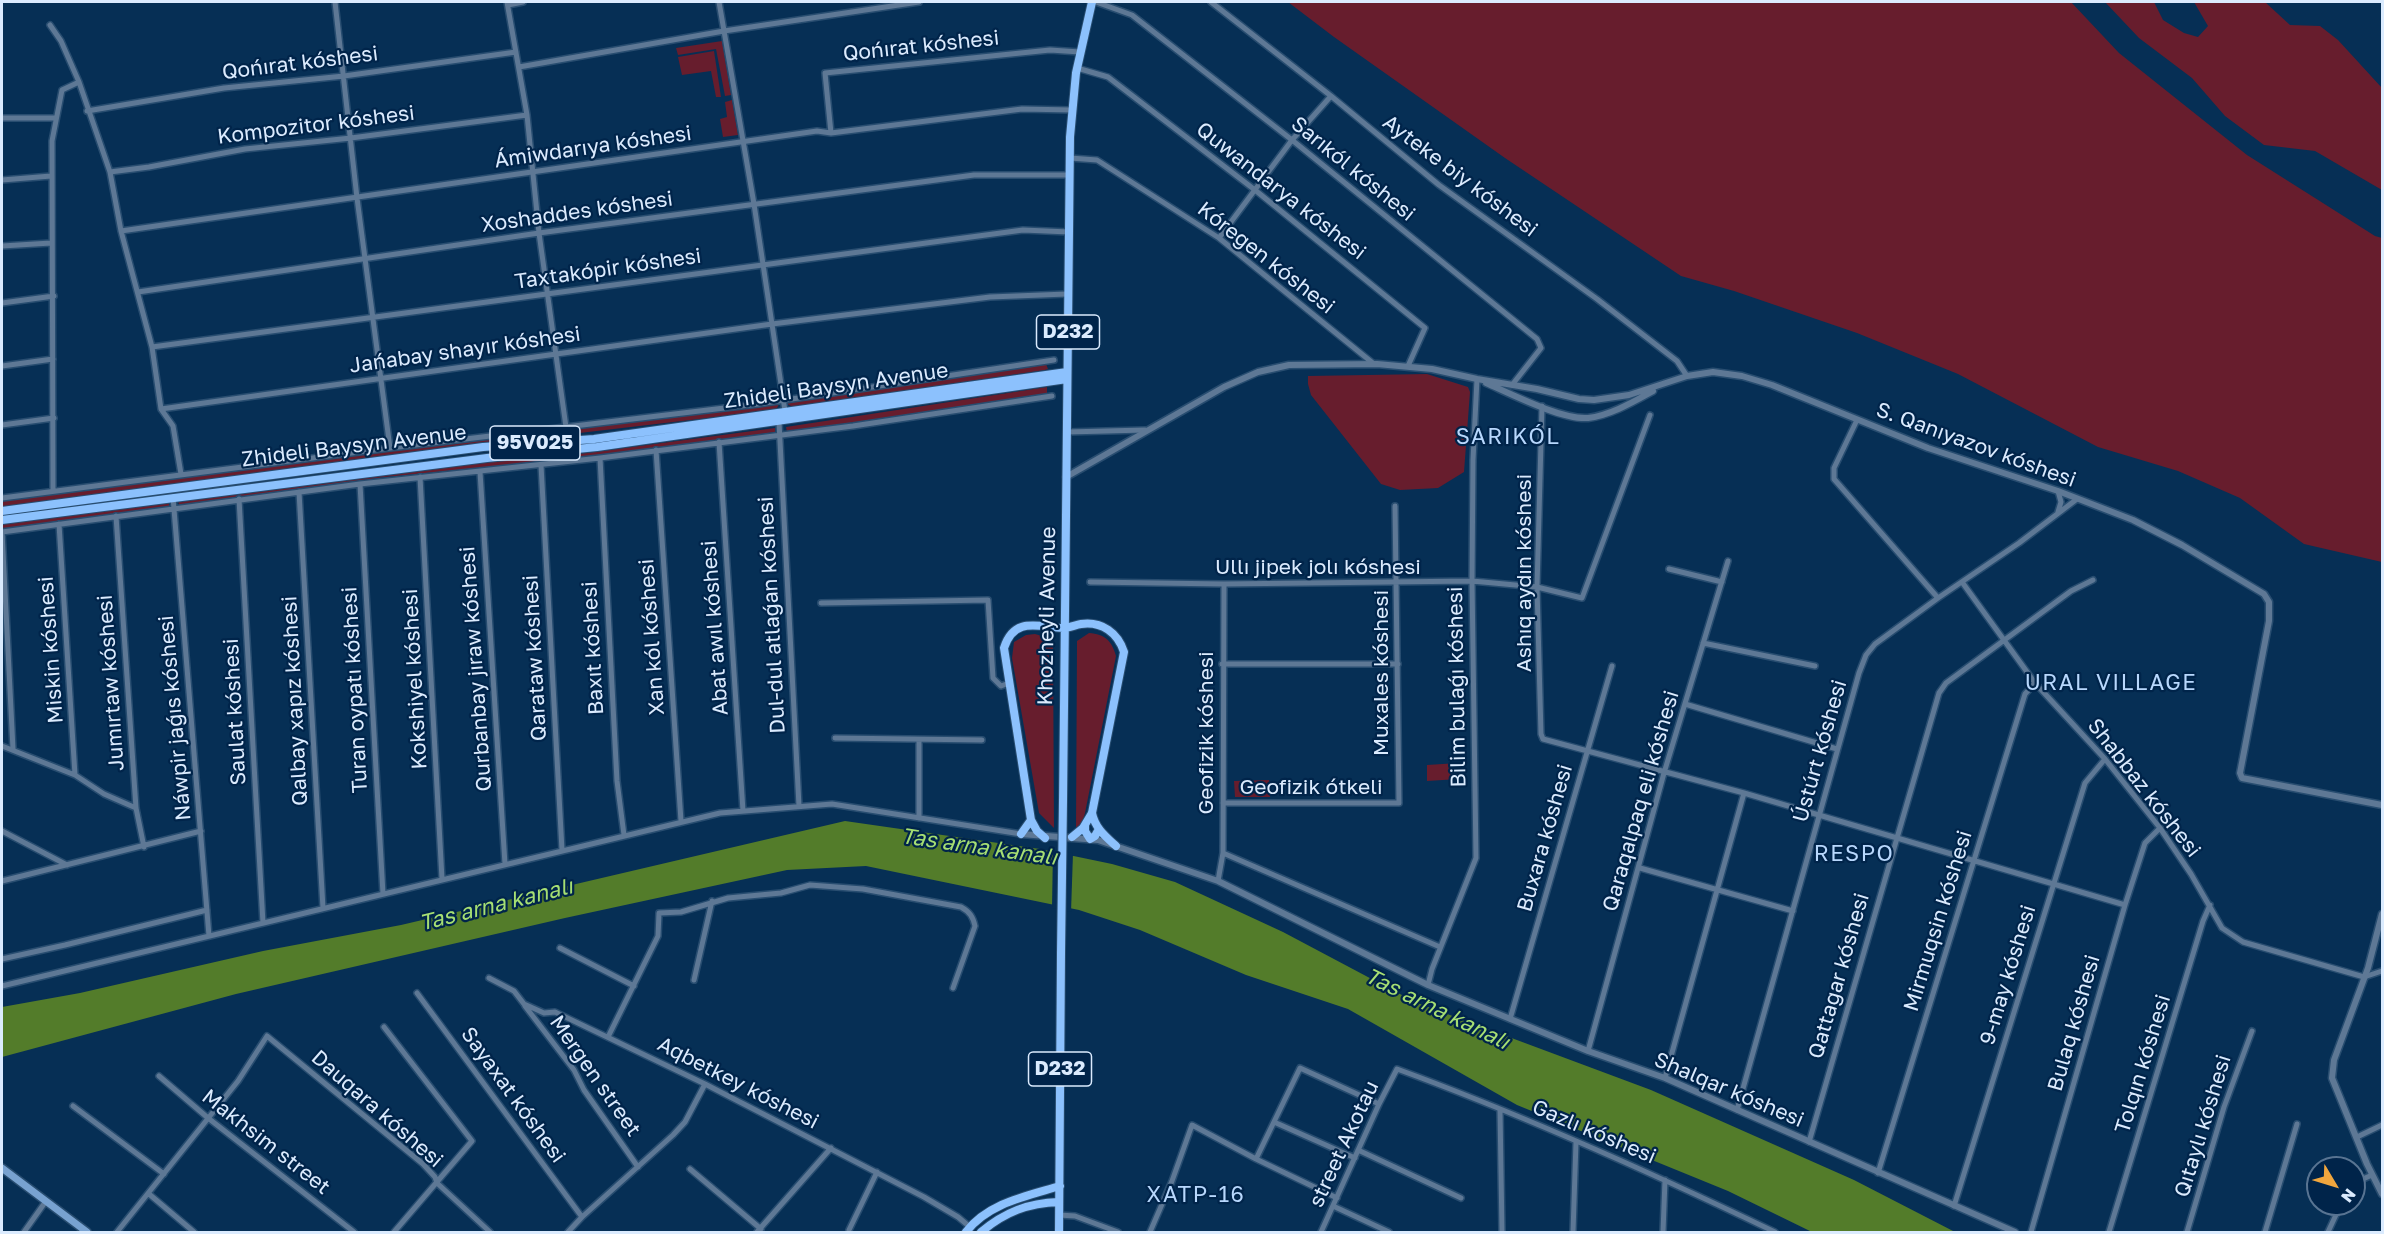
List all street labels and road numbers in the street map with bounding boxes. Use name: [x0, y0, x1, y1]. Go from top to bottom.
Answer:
street label: Qońırat kóshesi: [842, 25, 1000, 67]
street label: Qońırat kóshesi: [221, 41, 379, 85]
street label: Kompozitor kóshesi: [216, 100, 416, 150]
street label: Ayteke biy kóshesi: [1378, 110, 1542, 242]
street label: Sarıkól kóshesi: [1286, 111, 1420, 227]
street label: Quwandarya kóshesi: [1191, 117, 1371, 265]
street label: Ámiwdarıya kóshesi: [493, 121, 693, 173]
street label: Xoshaddes kóshesi: [480, 186, 674, 238]
street label: Kóregen kóshesi: [1192, 197, 1340, 319]
street label: Taxtakópir kóshesi: [513, 243, 703, 295]
road number: D232: [1036, 315, 1100, 349]
street label: Jańabay shayır kóshesi: [348, 321, 582, 379]
street label: Zhideli Baysyn Avenue: [722, 358, 950, 414]
street label: S. Qanıyazov kóshesi: [1873, 397, 2079, 493]
street label: Zhideli Baysyn Avenue: [240, 420, 468, 472]
road number: 95V025: [490, 426, 580, 460]
street label: Ashıq aydın kóshesi: [1511, 474, 1537, 672]
street label: Dul-dul atlaǵan kóshesi: [753, 496, 791, 734]
street label: Khozheyli Avenue: [1033, 526, 1061, 706]
street label: Abat awıl kóshesi: [696, 540, 734, 716]
street label: Qurbanbay jıraw kóshesi: [455, 546, 497, 792]
street label: Ullı jipek jolı kóshesi: [1215, 554, 1421, 580]
street label: Xan kól kóshesi: [634, 558, 670, 716]
street label: Qarataw kóshesi: [518, 574, 552, 742]
street label: Miskin kóshesi: [33, 576, 69, 724]
street label: Baxıt kóshesi: [577, 581, 609, 715]
street label: Turan oypatı kóshesi: [337, 586, 373, 794]
street label: Bilim bulaǵı kóshesi: [1443, 586, 1471, 788]
street label: Kokshiyel kóshesi: [398, 588, 432, 770]
street label: Muxales kóshesi: [1368, 590, 1394, 756]
street label: Jumırtaw kóshesi: [92, 594, 130, 772]
street label: Qalbay xapız kóshesi: [277, 595, 313, 807]
street label: Náwpir jaǵıs kóshesi: [153, 614, 197, 822]
street label: Saulat kóshesi: [219, 638, 251, 786]
street label: Geofizik kóshesi: [1193, 651, 1219, 815]
street label: Ústúrt kóshesi: [1788, 677, 1852, 825]
street label: Qaraqalpaq eli kóshesi: [1597, 688, 1685, 914]
street label: Shabbaz kóshesi: [2082, 714, 2206, 862]
street label: Buxara kóshesi: [1512, 761, 1578, 915]
street label: Geofizik ótkeli: [1239, 774, 1383, 800]
street label: Mirmuqsin kóshesi: [1898, 827, 1978, 1015]
street label: Qattagar kóshesi: [1803, 890, 1875, 1062]
street label: 9-may kóshesi: [1975, 902, 2041, 1048]
street label: Bulaq kóshesi: [2043, 952, 2105, 1094]
street label: Tolqın kóshesi: [2110, 991, 2176, 1137]
street label: Mergen street: [544, 1011, 646, 1141]
street label: Sayaxat kóshesi: [455, 1022, 571, 1168]
street label: Aqbetkey kóshesi: [653, 1031, 823, 1135]
street label: Dauqara kóshesi: [306, 1045, 448, 1173]
street label: Shalqar kóshesi: [1650, 1047, 1808, 1133]
road number: D232: [1028, 1052, 1092, 1086]
street label: Qıtaylı kóshesi: [2169, 1052, 2237, 1200]
street label: street Akotau: [1304, 1077, 1384, 1211]
street label: Makhsim street: [197, 1084, 335, 1200]
street label: Gazlı kóshesi: [1528, 1095, 1660, 1169]

